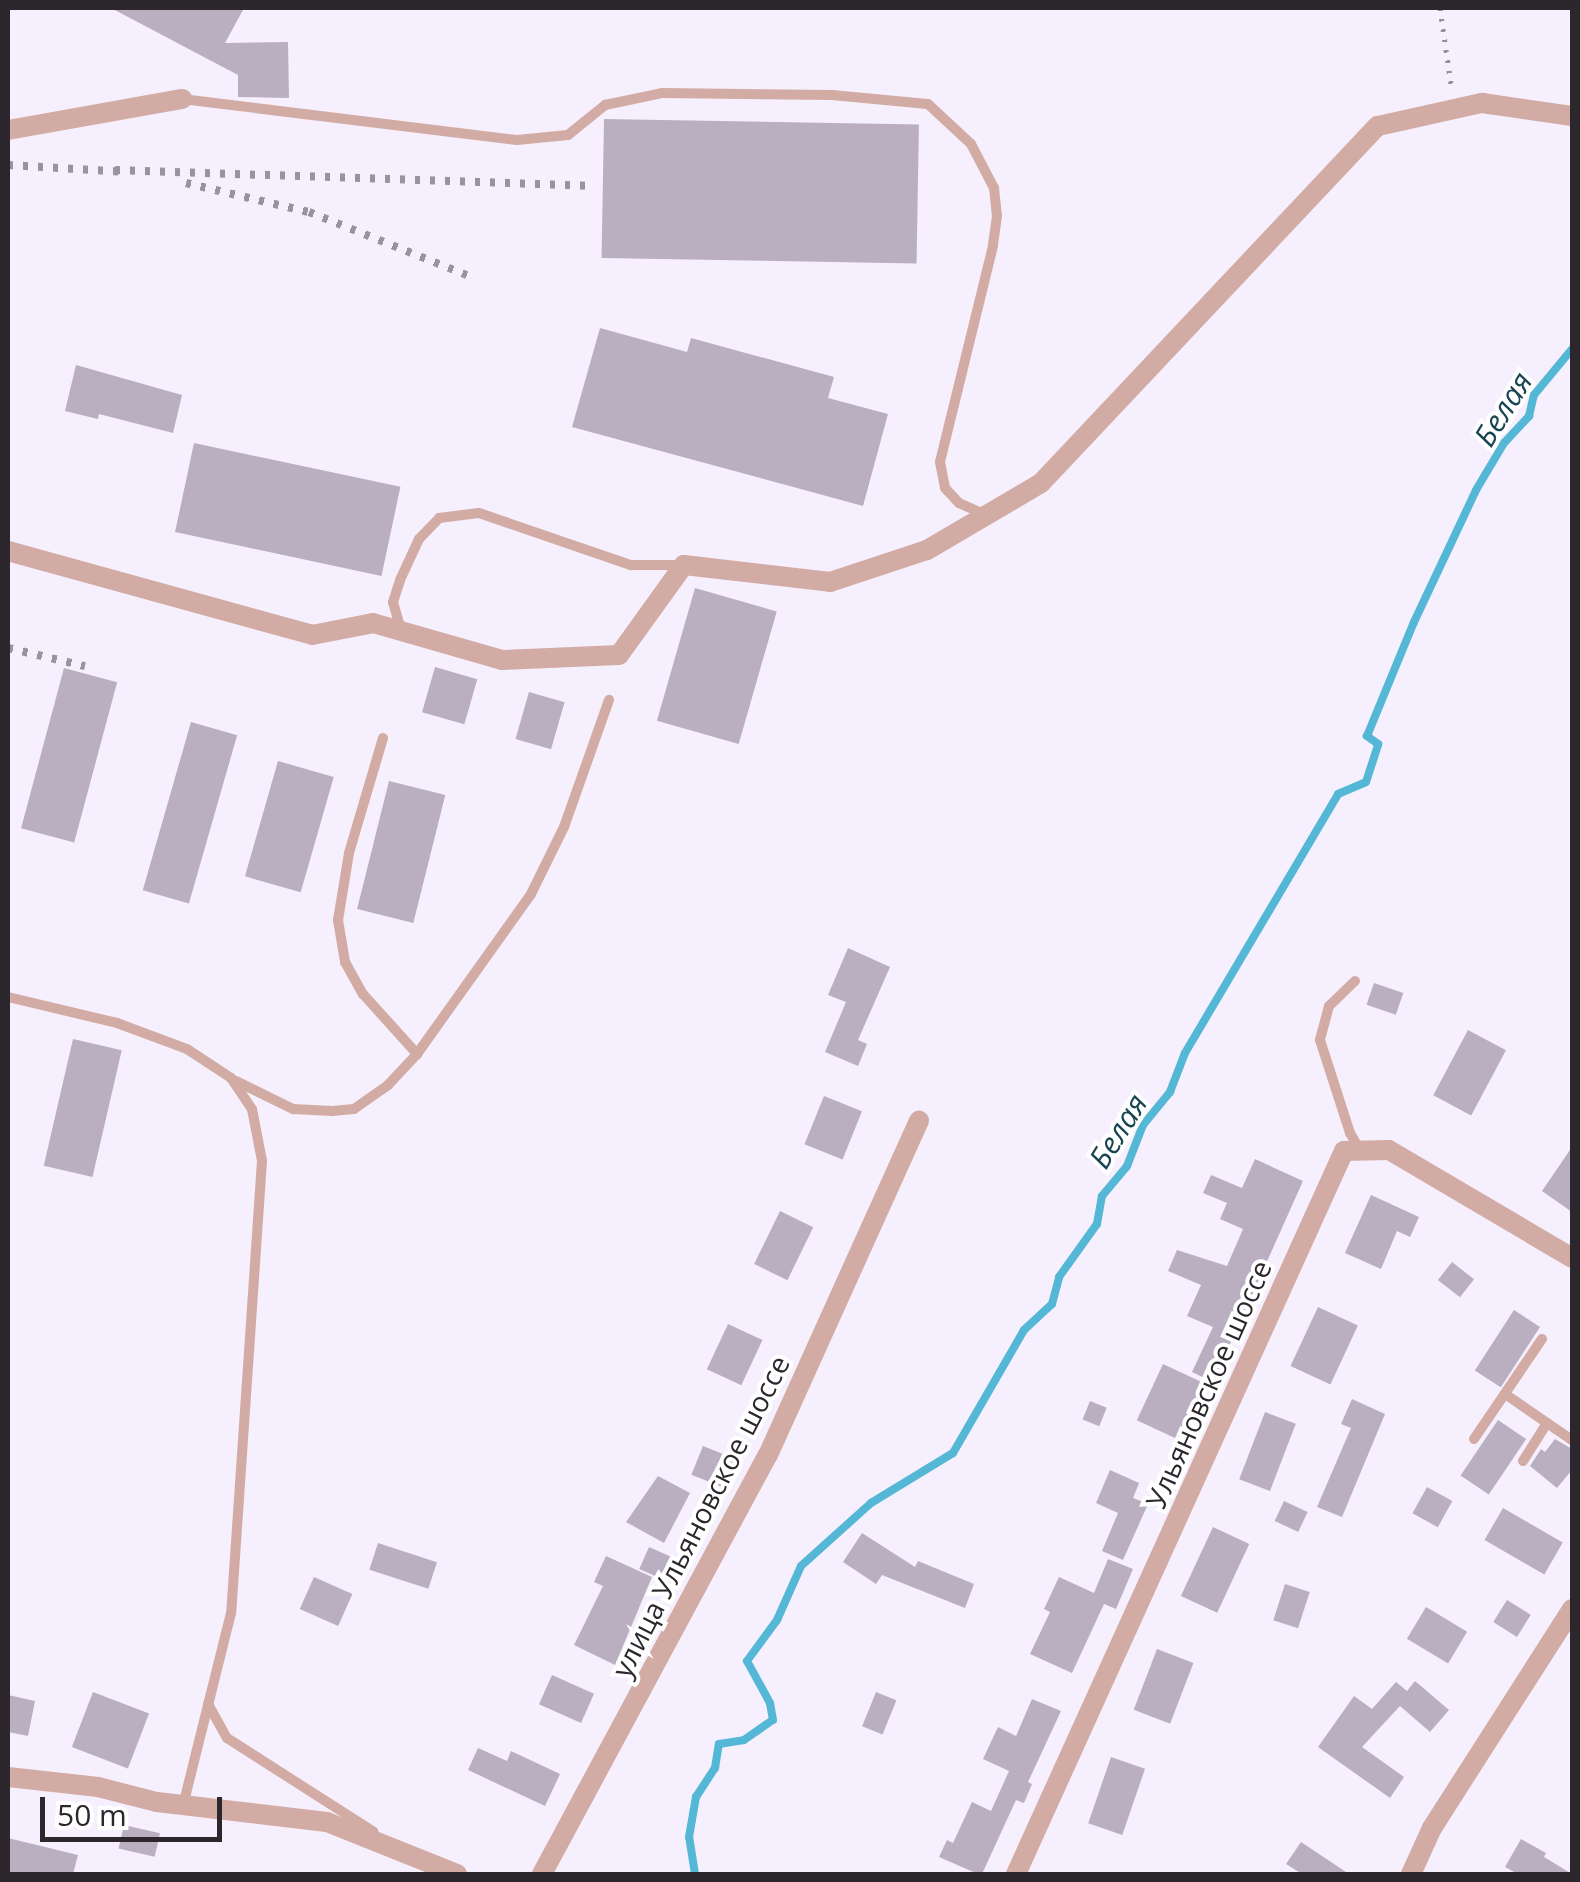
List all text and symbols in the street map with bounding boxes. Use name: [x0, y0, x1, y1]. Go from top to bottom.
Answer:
water label: Белая: [1466, 365, 1540, 453]
water label: Белая: [1081, 1087, 1155, 1175]
street label: Ульяновское шоссе: [1138, 1255, 1278, 1513]
street label: улица Ульяновское шоссе: [604, 1350, 796, 1682]
scale bar: [45, 1777, 228, 1839]
text: 50 m: [57, 1794, 127, 1835]

